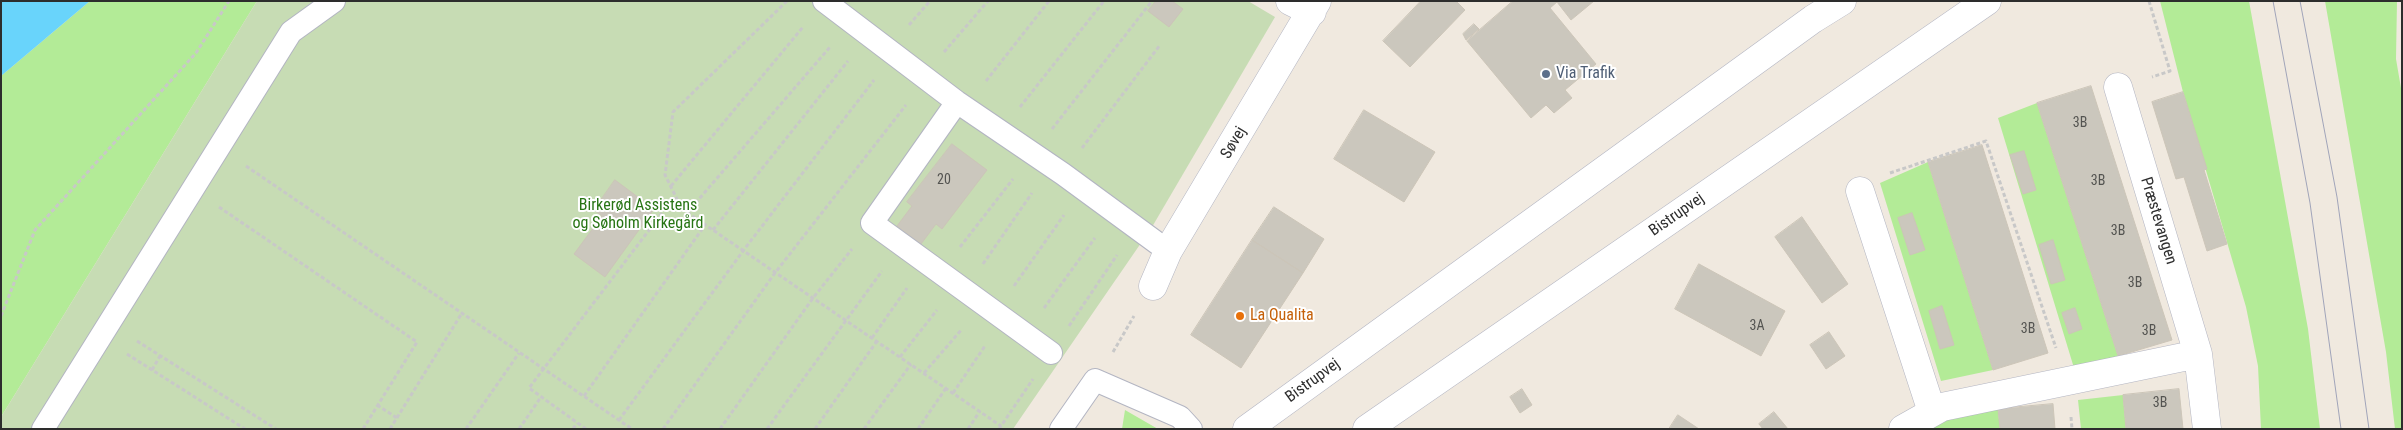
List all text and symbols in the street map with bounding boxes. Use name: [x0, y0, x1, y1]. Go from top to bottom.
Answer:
place label: Via Trafik: [1556, 64, 1615, 84]
marker: Via Trafik: [1540, 68, 1552, 80]
house number: 3B: [2073, 115, 2087, 131]
street label: Søvej: [1217, 123, 1251, 163]
house number: 20: [937, 172, 951, 188]
house number: 3B: [2091, 173, 2105, 189]
street label: Præstevangen: [2136, 175, 2180, 267]
street label: Bistrupvej: [1646, 189, 1708, 241]
park label: Birkerød Assistens og Søholm Kirkegård: [572, 196, 704, 234]
house number: 3B: [2111, 223, 2125, 239]
house number: 3B: [2128, 275, 2142, 291]
place label: La Qualita: [1250, 306, 1314, 326]
marker: La Qualita: [1234, 310, 1246, 322]
house number: 3A: [1750, 318, 1764, 334]
house number: 3B: [2021, 321, 2035, 337]
house number: 3B: [2142, 323, 2156, 339]
street label: Bistrupvej: [1282, 355, 1344, 407]
house number: 3B: [2153, 395, 2167, 411]

